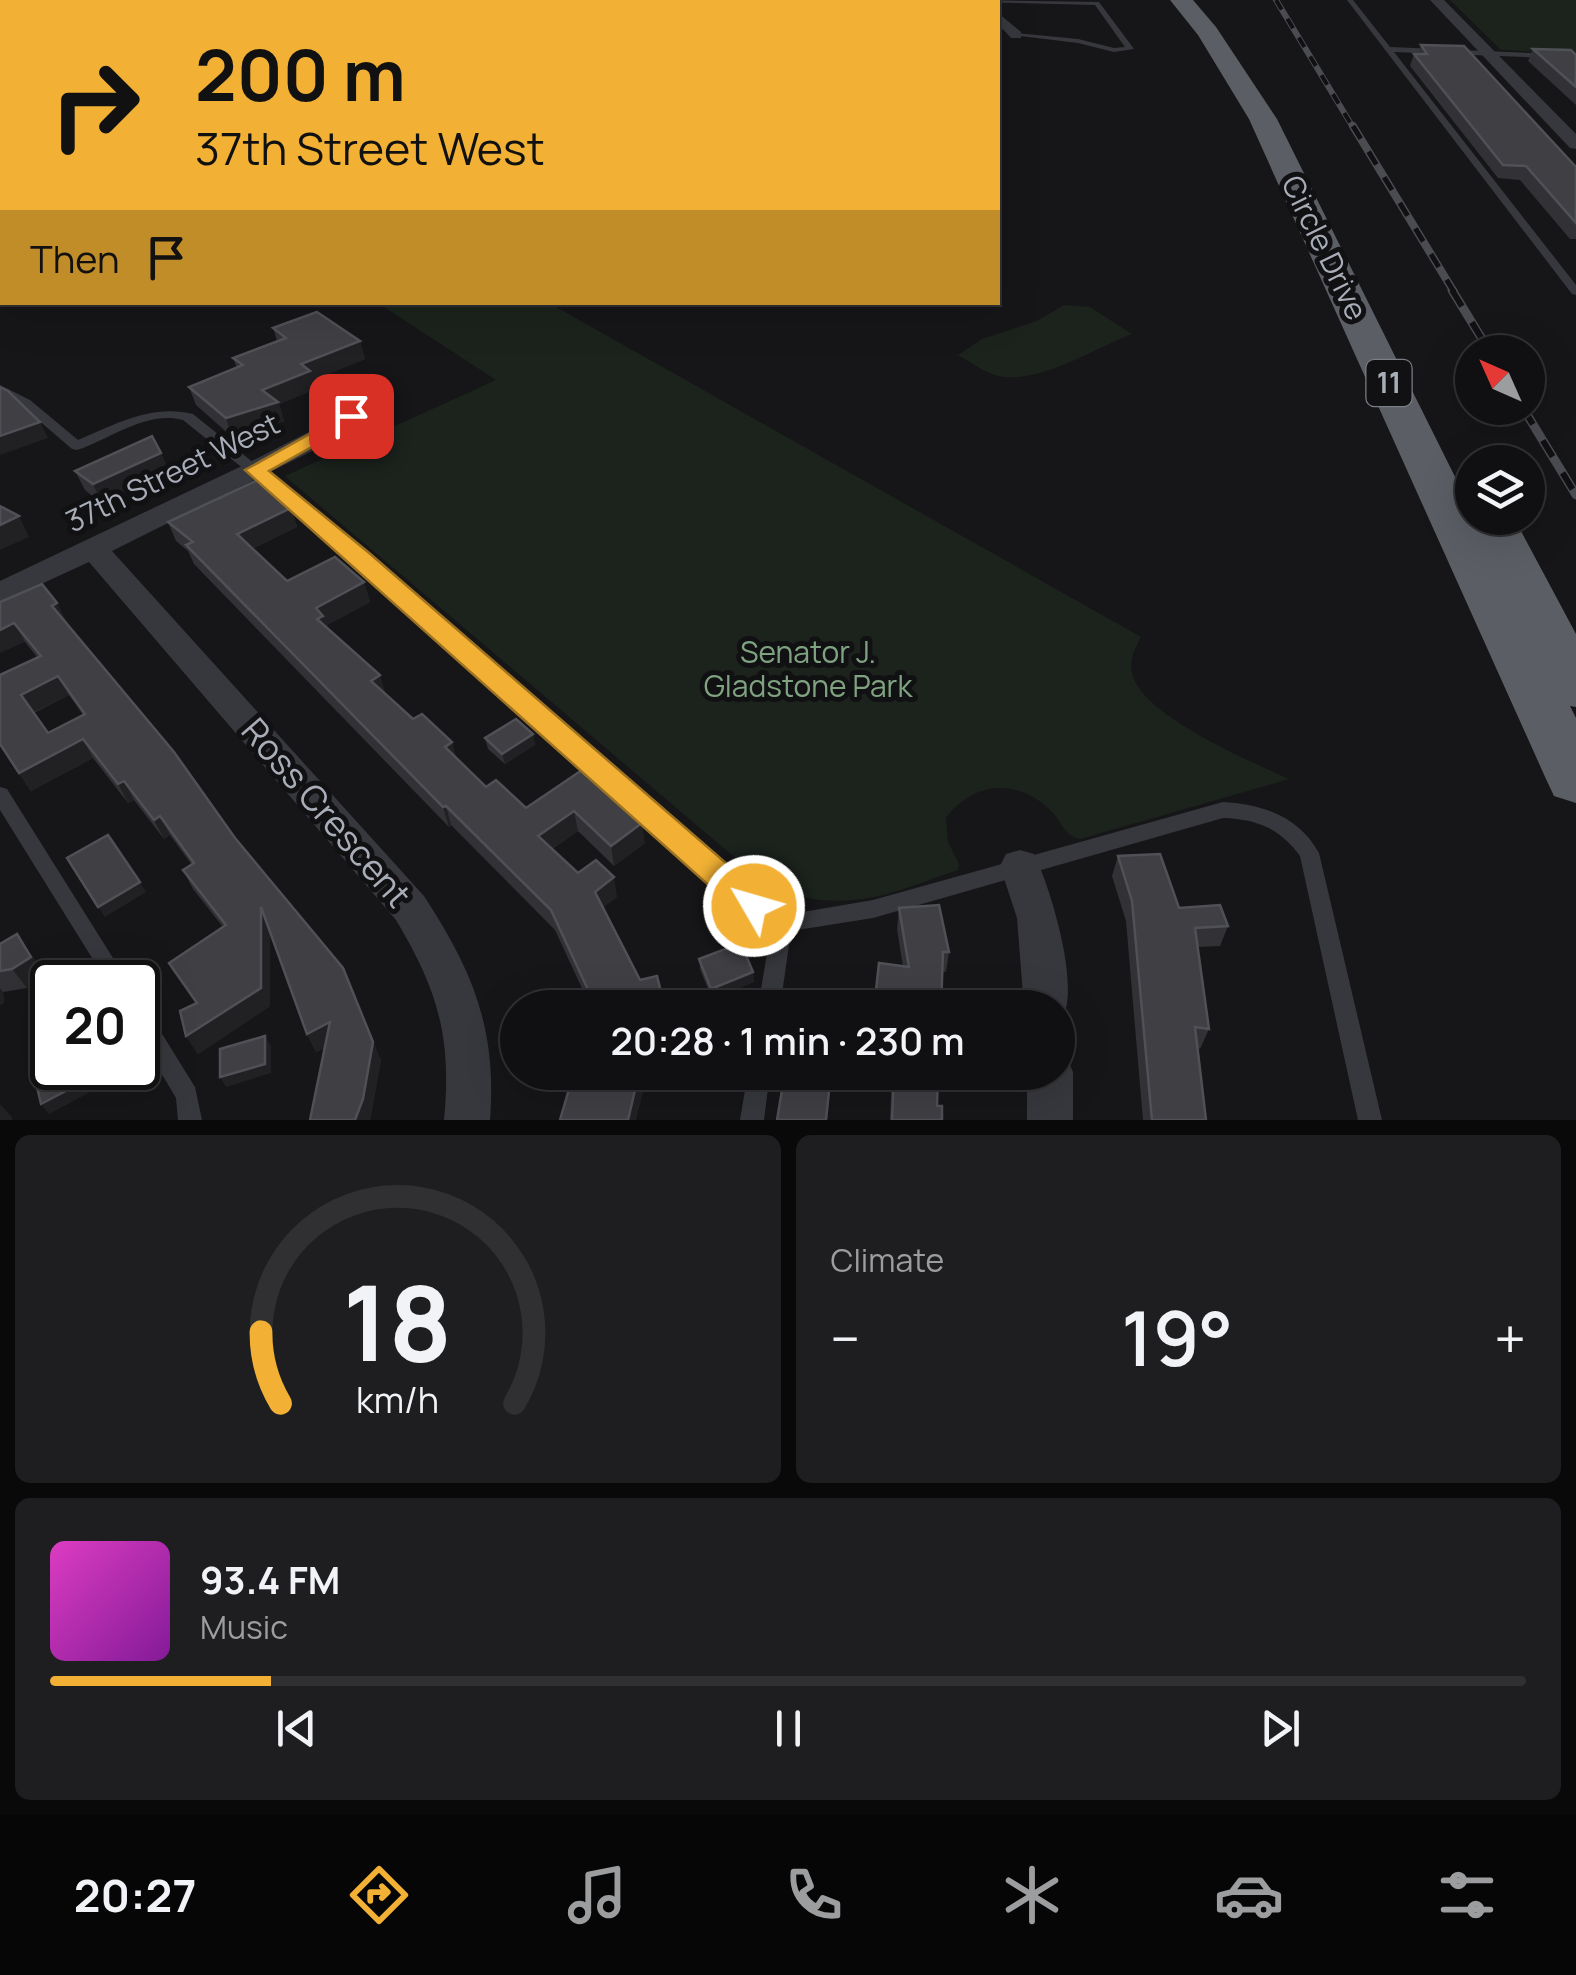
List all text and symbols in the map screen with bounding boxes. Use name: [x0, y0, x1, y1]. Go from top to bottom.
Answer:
text: 200 m: [195, 26, 406, 122]
icon: right: [30, 40, 160, 170]
text: 37th Street West: [195, 117, 545, 179]
street label: Circle Drive: [1273, 168, 1378, 326]
icon: arrive: [139, 230, 194, 285]
text: Then: [30, 232, 119, 284]
north arrow: [1455, 335, 1545, 425]
map controls: [1455, 335, 1545, 535]
road number: 11: [1366, 360, 1412, 406]
pin: [309, 374, 394, 459]
icon: arrive: [324, 389, 379, 444]
street label: 37th Street West: [59, 402, 286, 541]
button: layers: [1455, 445, 1545, 535]
park label: Senator J. Gladstone Park: [704, 631, 913, 706]
street label: Ross Crescent: [231, 708, 422, 917]
position arrow: [702, 854, 806, 958]
speed limit sign: 20: [30, 960, 160, 1090]
text: 20:28 · 1 min · 230 m: [610, 1014, 965, 1066]
text: Climate: [831, 1238, 944, 1282]
text: 18: [343, 1250, 452, 1392]
text: 19°: [1121, 1286, 1233, 1389]
text: −: [831, 1300, 860, 1376]
text: +: [1494, 1300, 1526, 1376]
text: km/h: [356, 1375, 439, 1424]
text: 93.4 FM: [200, 1553, 340, 1605]
text: Music: [200, 1605, 288, 1649]
icon: previous: [269, 1701, 324, 1756]
icon: pause: [761, 1701, 816, 1756]
icon: next: [1253, 1701, 1308, 1756]
icon: directions: [344, 1860, 414, 1930]
icon: music: [562, 1860, 632, 1930]
icon: phone: [779, 1860, 849, 1930]
icon: climate: [997, 1860, 1067, 1930]
icon: car: [1214, 1860, 1284, 1930]
icon: filters: [1432, 1860, 1502, 1930]
text: 20:27: [74, 1864, 196, 1926]

